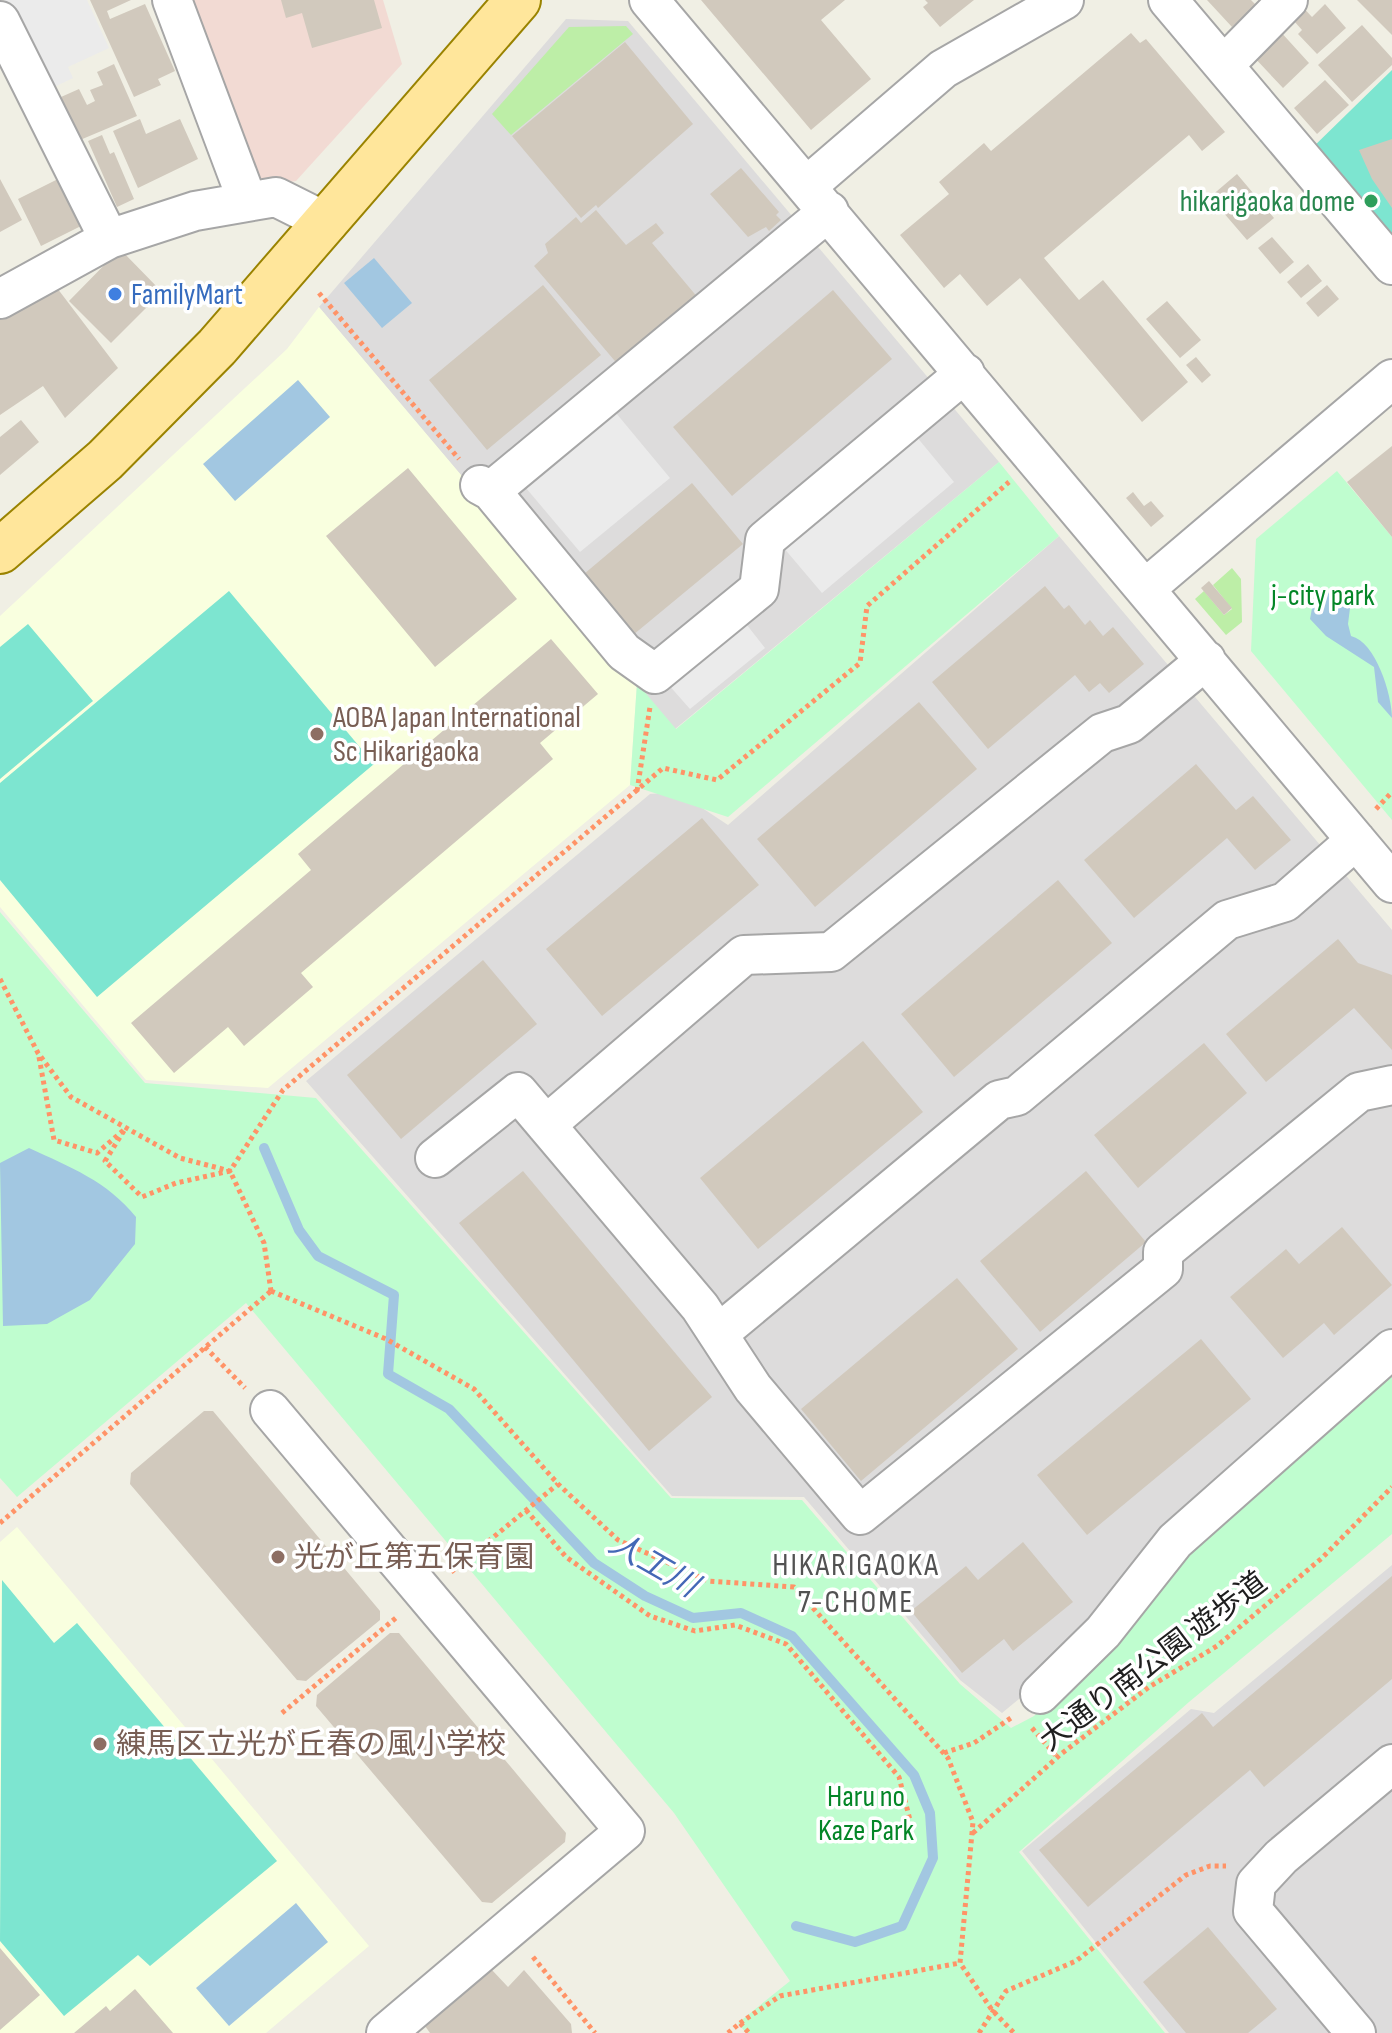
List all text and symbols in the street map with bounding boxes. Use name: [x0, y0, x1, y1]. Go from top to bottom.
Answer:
place label: hikarigaoka dome: [1180, 184, 1355, 220]
marker: hikarigaoka dome: [1362, 192, 1380, 210]
place label: FamilyMart: [131, 277, 243, 313]
marker: FamilyMart: [106, 285, 124, 303]
park label: j-city park: [1270, 578, 1375, 614]
place label: AOBA Japan International Sc Hikarigaoka: [332, 700, 581, 770]
marker: AOBA Japan International Sc Hikarigaoka: [308, 725, 326, 743]
water label: 人工川: [602, 1524, 707, 1608]
place label: 光が丘第五保育園: [294, 1540, 534, 1576]
district label: HIKARIGAOKA 7-CHOME: [772, 1546, 940, 1622]
marker: 光が丘第五保育園: [269, 1548, 287, 1566]
street label: 大通り南公園 遊歩道: [1033, 1565, 1274, 1759]
place label: 練馬区立光が丘春の風小学校: [116, 1727, 506, 1763]
marker: 練馬区立光が丘春の風小学校: [91, 1735, 109, 1753]
park label: Haru no Kaze Park: [818, 1779, 915, 1849]

